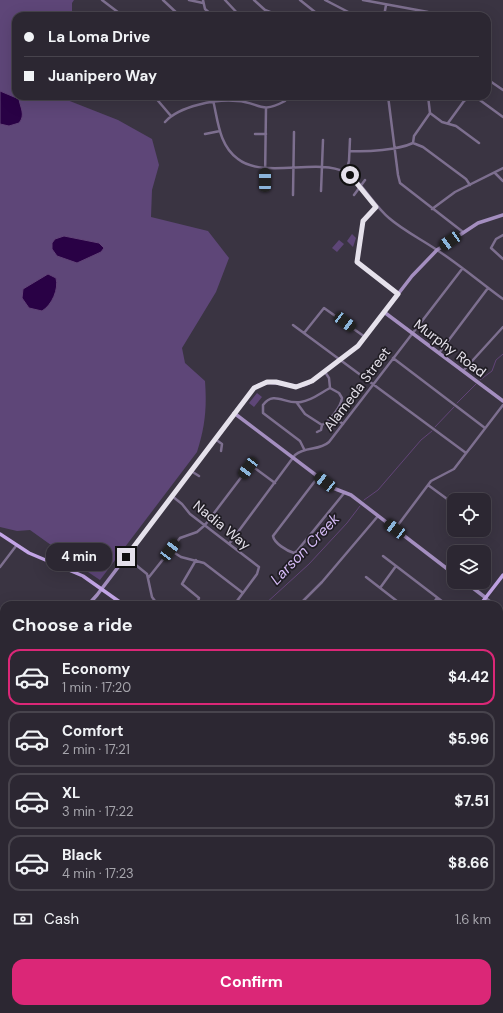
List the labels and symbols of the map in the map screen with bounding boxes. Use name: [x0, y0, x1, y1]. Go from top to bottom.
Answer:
route start: [341, 166, 359, 184]
car: [259, 168, 271, 192]
car: [437, 229, 463, 253]
car: [332, 310, 358, 334]
street label: Murphy Road: [410, 315, 490, 381]
street label: Alameda Street: [320, 344, 394, 434]
car: [236, 455, 260, 481]
car: [312, 470, 338, 494]
street label: Nadia Way: [190, 496, 255, 554]
water label: Larson Creek: [266, 509, 344, 589]
car: [382, 517, 408, 541]
car: [158, 537, 182, 563]
callout: 4 min: [46, 543, 112, 571]
route end: [117, 548, 135, 566]

